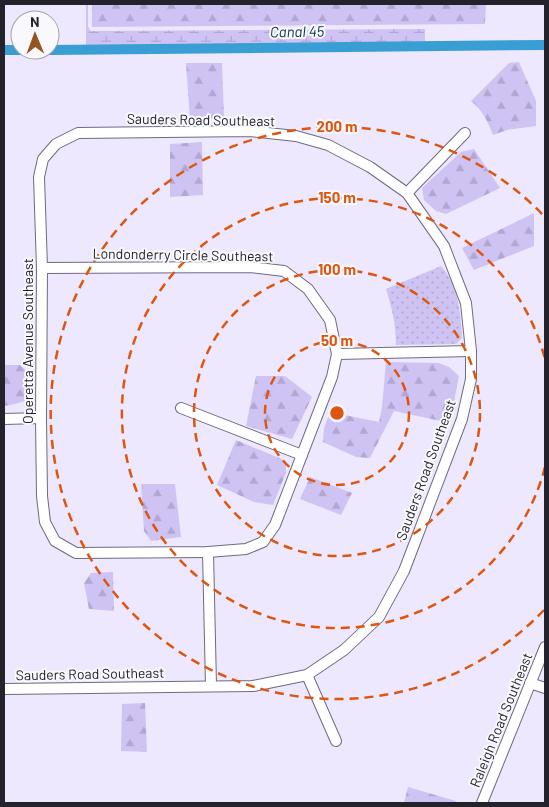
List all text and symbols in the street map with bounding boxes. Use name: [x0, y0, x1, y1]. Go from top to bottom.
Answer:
north arrow: [10, 10, 60, 60]
text: N: [30, 13, 40, 30]
water label: Canal 45: [270, 22, 325, 40]
street label: Sauders Road Southeast: [127, 110, 275, 129]
text: 200 m: [316, 117, 358, 135]
text: 150 m: [318, 188, 356, 206]
street label: Londonderry Circle Southeast: [92, 244, 274, 265]
street label: Operetta Avenue Southeast: [19, 258, 36, 424]
text: 100 m: [318, 260, 356, 278]
text: 50 m: [321, 331, 353, 349]
street label: Sauders Road Southeast: [392, 397, 459, 543]
centre of rings: [328, 404, 346, 422]
street label: Raleigh Road Southeast: [466, 650, 535, 790]
street label: Sauders Road Southeast: [16, 664, 164, 683]

